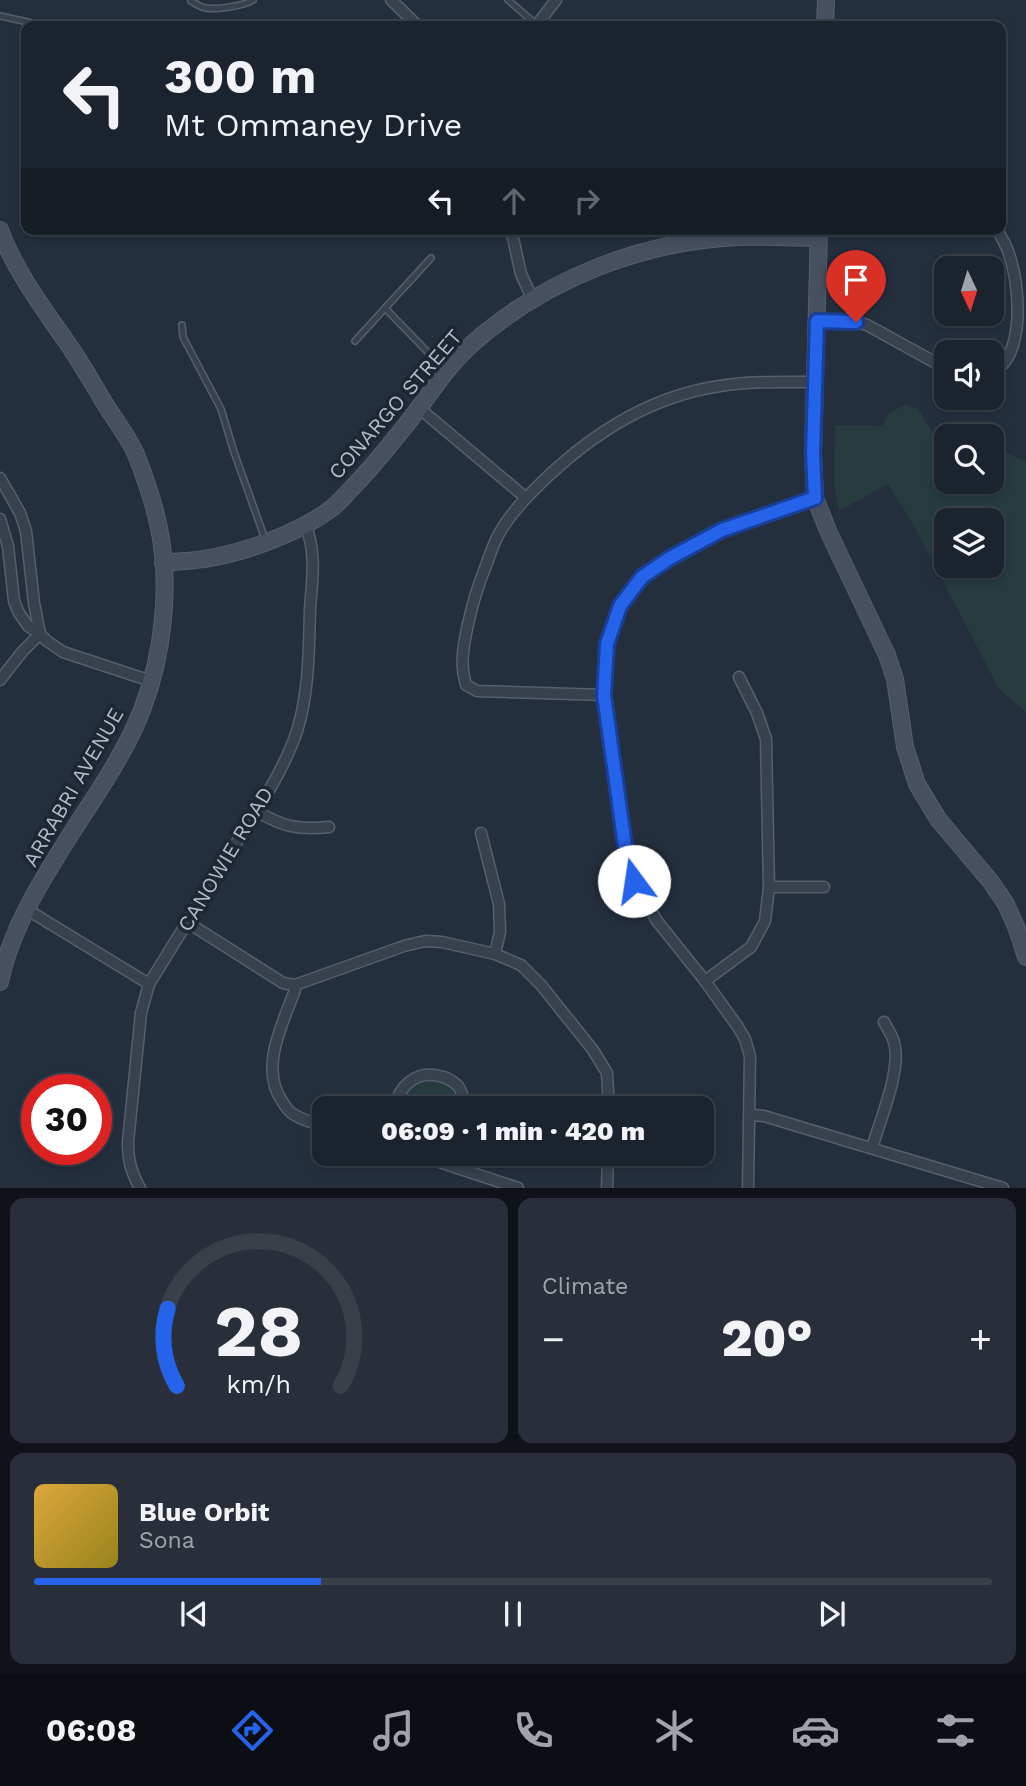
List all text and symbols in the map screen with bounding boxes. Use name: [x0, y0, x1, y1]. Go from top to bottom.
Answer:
text: 300 m: [164, 47, 316, 105]
icon: left: [49, 49, 140, 140]
text: Mt Ommaney Drive: [164, 106, 462, 144]
icon: left: [422, 182, 460, 220]
icon: ahead: [495, 182, 533, 220]
icon: right: [568, 182, 606, 220]
pin: [826, 250, 886, 322]
north arrow: [934, 256, 1004, 326]
map controls: [934, 256, 1004, 578]
icon: arrive: [837, 261, 875, 299]
street label: CONARGO STREET: [323, 324, 467, 484]
button: sound: [934, 340, 1004, 410]
button: search: [934, 424, 1004, 494]
button: layers: [934, 508, 1004, 578]
street label: ARRABRI AVENUE: [17, 703, 129, 871]
street label: CANOWIE ROAD: [172, 782, 278, 936]
position arrow: [597, 844, 671, 918]
speed limit sign: 30: [21, 1074, 112, 1165]
text: 06:09 · 1 min · 420 m: [381, 1116, 645, 1146]
text: Climate: [542, 1273, 628, 1300]
text: 28: [214, 1289, 304, 1375]
text: 20°: [721, 1308, 813, 1369]
text: −: [542, 1317, 565, 1361]
text: +: [969, 1317, 992, 1361]
text: km/h: [227, 1370, 291, 1399]
text: Blue Orbit: [139, 1497, 269, 1527]
text: Sona: [139, 1527, 195, 1554]
icon: previous: [175, 1595, 213, 1633]
icon: pause: [494, 1595, 532, 1633]
icon: next: [813, 1595, 851, 1633]
icon: directions: [228, 1706, 277, 1755]
icon: music: [369, 1706, 418, 1755]
icon: phone: [509, 1706, 558, 1755]
icon: climate: [650, 1706, 699, 1755]
icon: car: [791, 1706, 840, 1755]
icon: filters: [931, 1706, 980, 1755]
text: 06:08: [46, 1711, 136, 1749]

